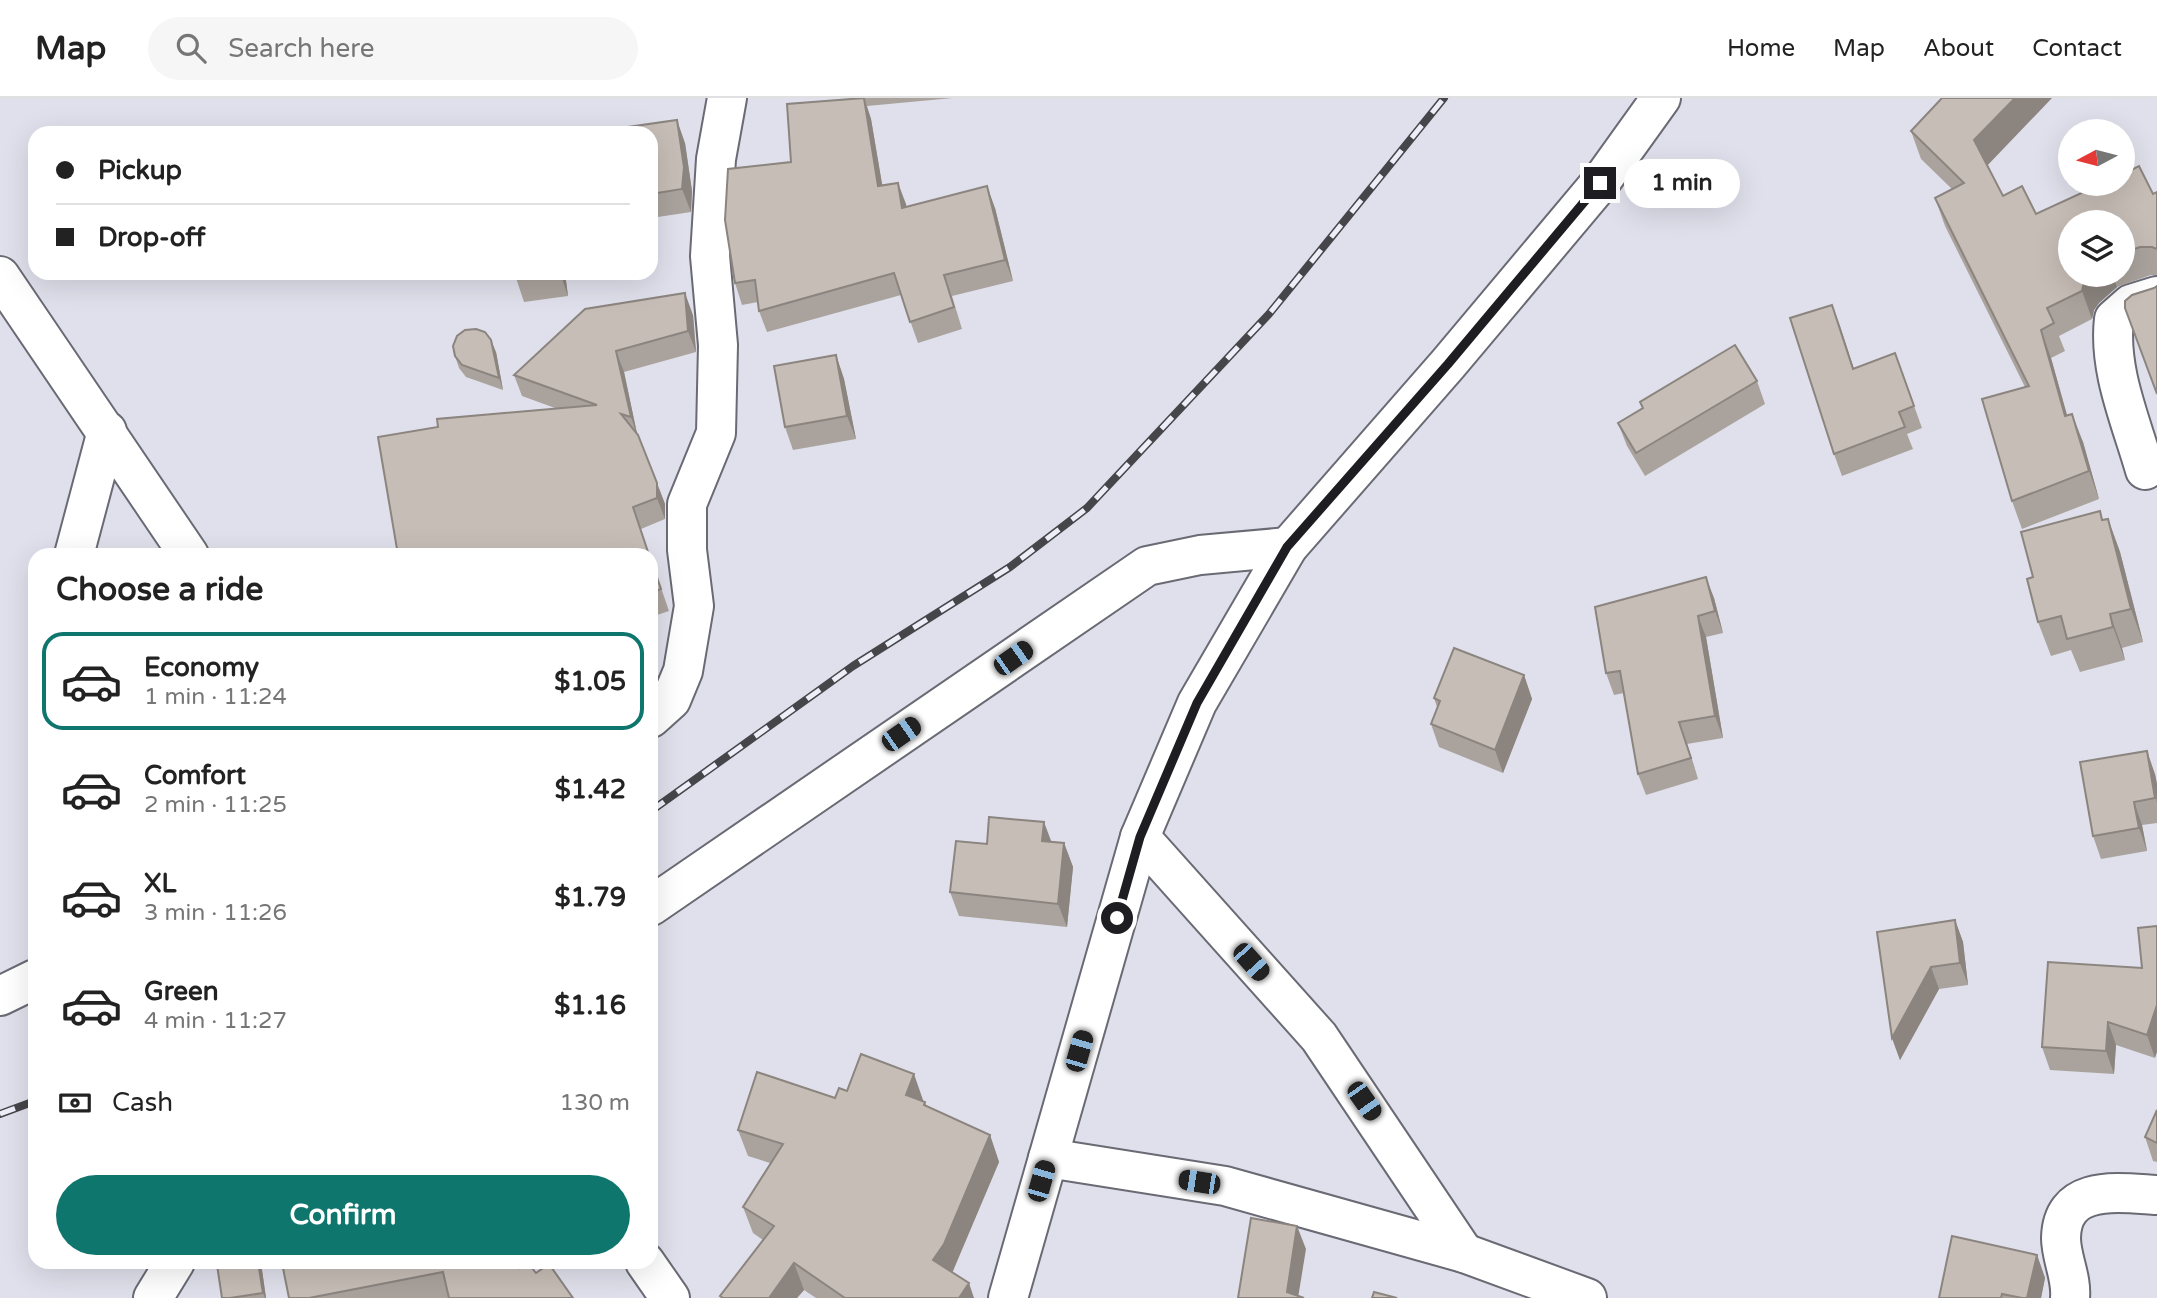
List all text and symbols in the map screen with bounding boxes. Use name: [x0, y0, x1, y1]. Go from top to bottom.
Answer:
search box: [148, 17, 638, 80]
text: Map: [35, 29, 106, 68]
icon: search: [172, 29, 210, 67]
text: Search here: [228, 33, 374, 64]
text: Home: [1727, 34, 1795, 63]
text: Map: [1833, 34, 1885, 63]
text: About: [1923, 34, 1994, 63]
text: Contact: [2032, 34, 2122, 63]
north arrow: [2058, 119, 2135, 196]
map controls: [2058, 119, 2135, 287]
text: Pickup: [98, 155, 182, 186]
callout: 1 min: [1624, 158, 1740, 208]
route end: [1584, 167, 1616, 199]
text: 1 min: [1651, 169, 1713, 197]
button: layers: [2058, 210, 2135, 287]
text: Drop-off: [98, 222, 205, 253]
text: Choose a ride: [56, 571, 263, 609]
car: [990, 637, 1037, 679]
icon: car: [60, 650, 123, 713]
text: Economy: [144, 652, 259, 683]
text: $1.05: [554, 666, 626, 697]
text: 1 min · 11:24: [144, 683, 287, 711]
car: [878, 713, 925, 755]
icon: car: [60, 758, 123, 821]
text: Comfort: [144, 760, 246, 791]
text: $1.42: [555, 774, 626, 805]
text: 2 min · 11:25: [144, 791, 287, 819]
icon: car: [60, 866, 123, 929]
text: XL: [144, 868, 176, 899]
text: $1.79: [554, 882, 626, 913]
text: 3 min · 11:26: [144, 899, 287, 927]
route start: [1101, 902, 1133, 934]
car: [1230, 939, 1273, 985]
icon: car: [60, 974, 123, 1037]
text: Green: [144, 976, 219, 1007]
text: $1.16: [554, 990, 626, 1021]
text: 4 min · 11:27: [144, 1007, 287, 1035]
car: [1064, 1028, 1095, 1074]
car: [1344, 1078, 1385, 1124]
icon: cash: [56, 1084, 94, 1122]
text: Cash: [112, 1087, 173, 1118]
text: 130 m: [560, 1089, 630, 1117]
car: [1026, 1158, 1057, 1204]
car: [1177, 1168, 1222, 1196]
button: Confirm: [56, 1175, 630, 1255]

